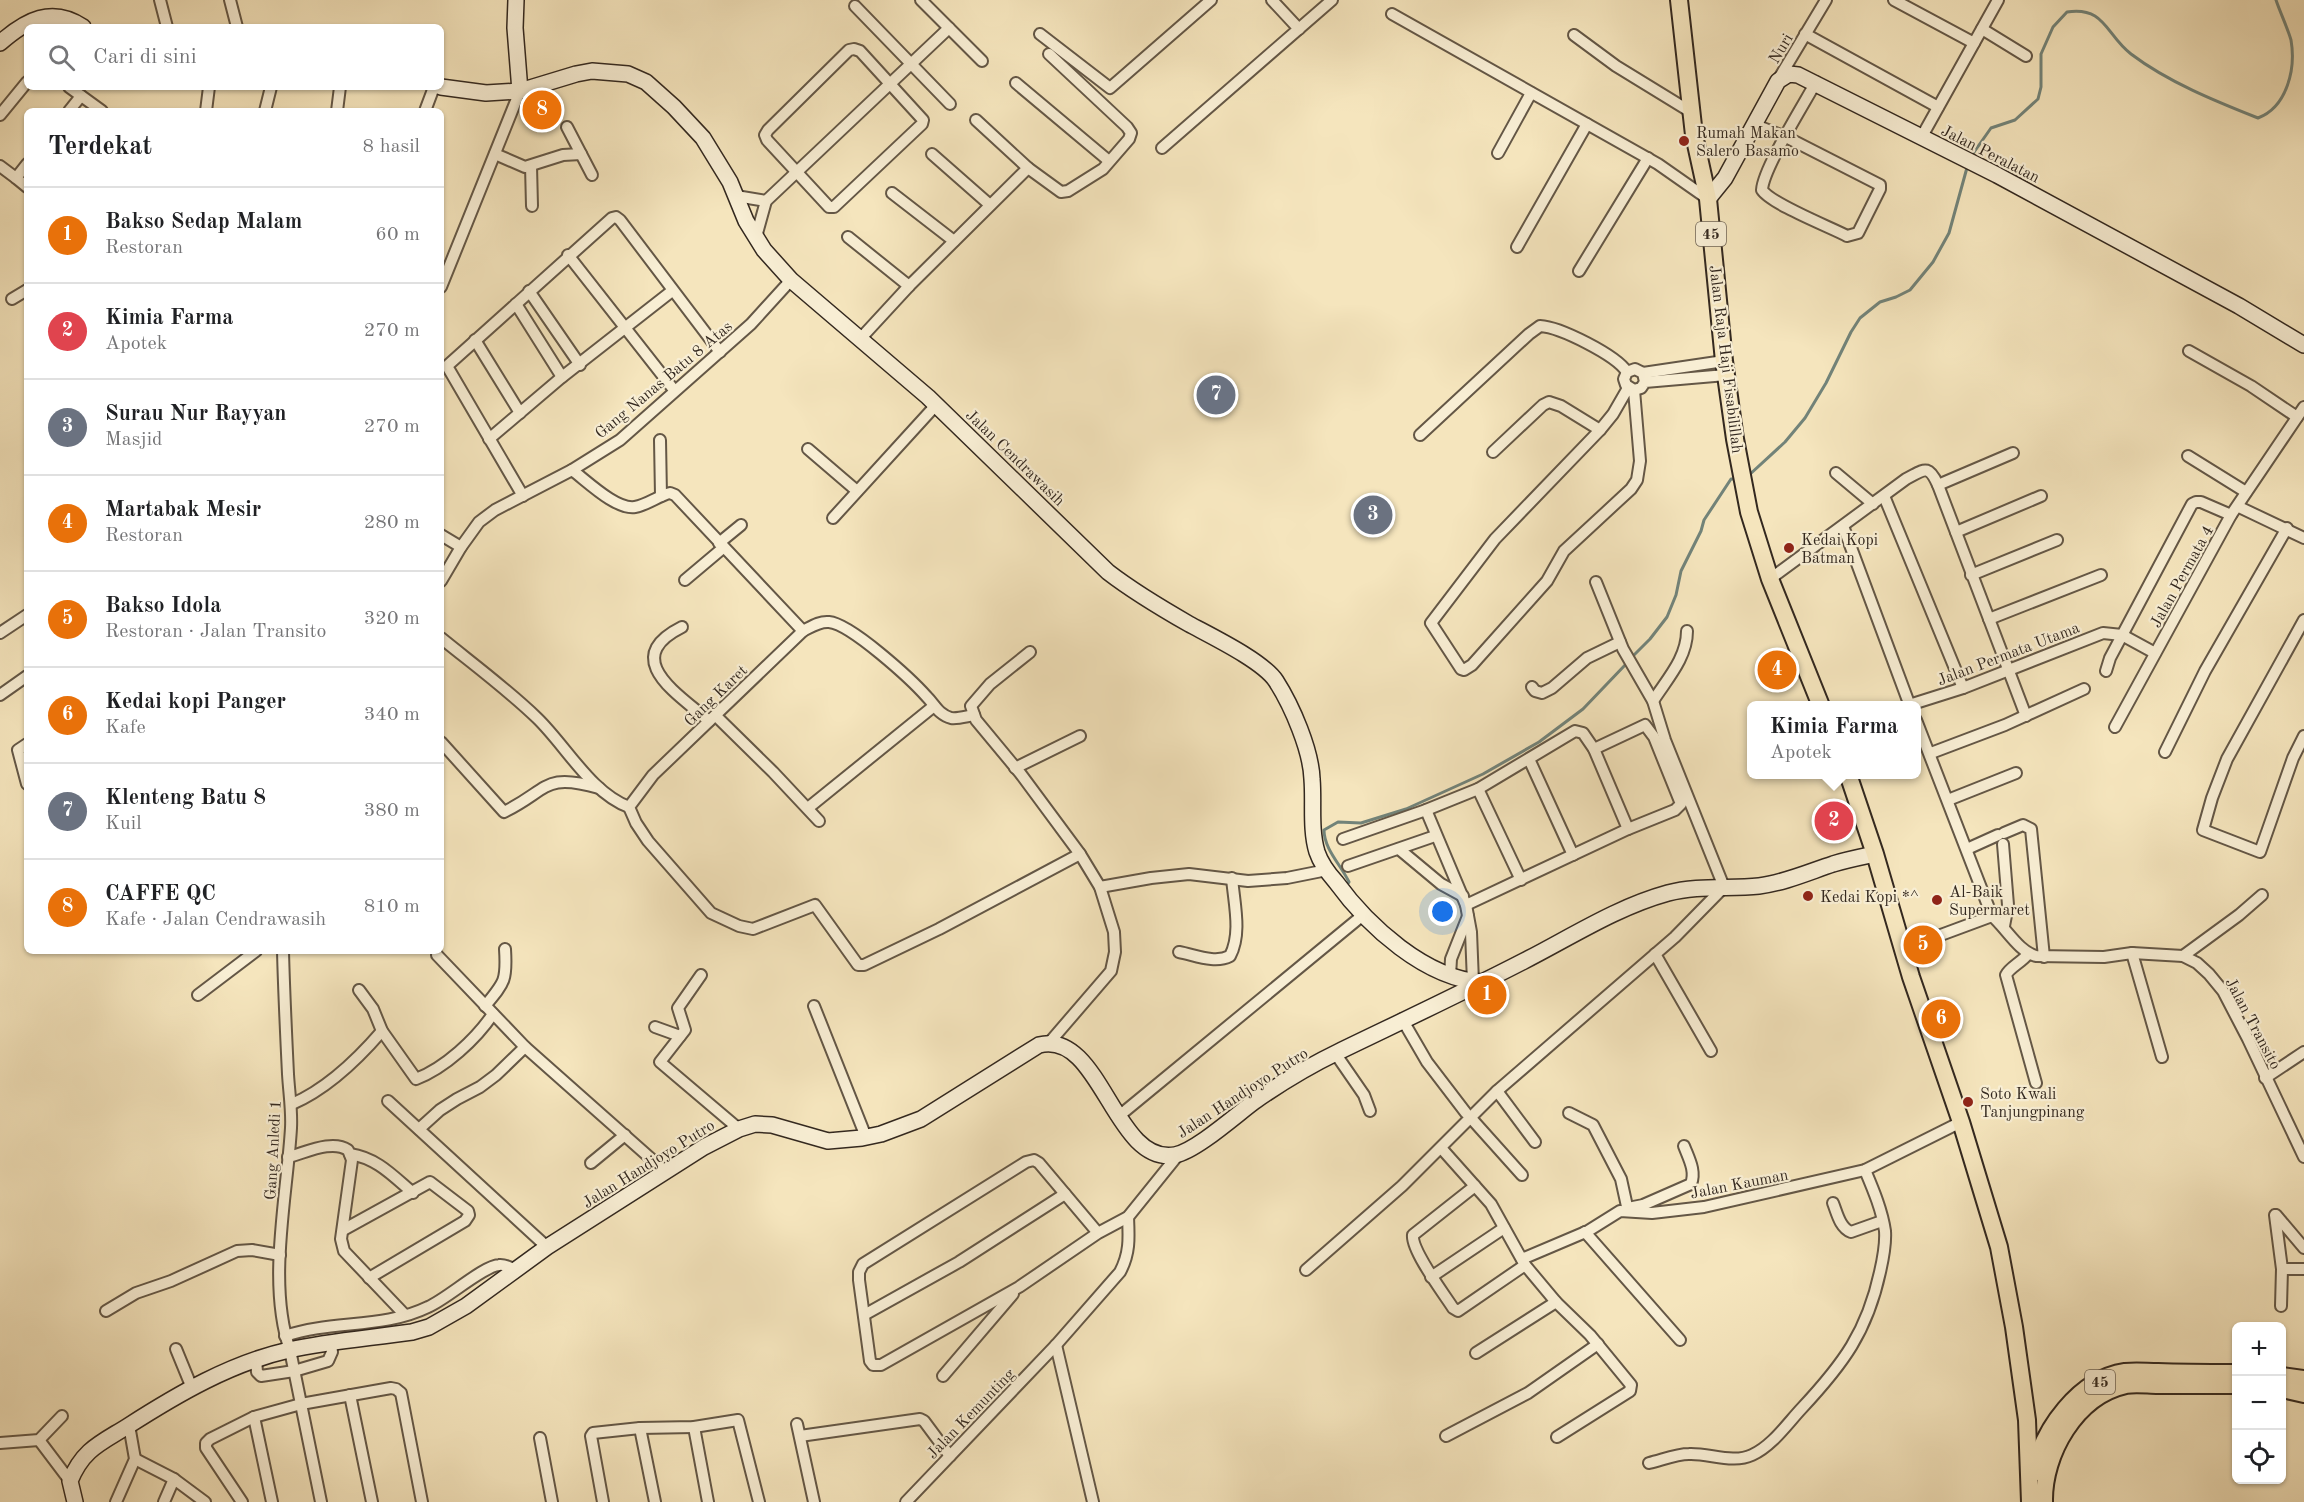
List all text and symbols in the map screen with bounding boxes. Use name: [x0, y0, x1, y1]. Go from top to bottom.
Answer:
search box: [24, 24, 444, 90]
street label: Nuri: [1767, 31, 1797, 67]
icon: search: [45, 41, 78, 74]
text: Cari di sini: [93, 46, 197, 68]
pin: 8: [522, 88, 562, 132]
street label: Jalan Peralatan: [1938, 123, 2042, 187]
place label: Rumah Makan Salero Basamo: [1696, 126, 1799, 160]
text: Terdekat: [48, 134, 152, 160]
marker: Rumah Makan Salero Basamo: [1677, 134, 1691, 148]
text: 8 hasil: [363, 137, 420, 157]
text: Bakso Sedap Malam: [105, 211, 302, 233]
road number: 45: [1696, 222, 1726, 246]
text: 1: [62, 225, 73, 245]
text: 60 m: [375, 225, 420, 245]
text: Restoran: [105, 238, 183, 258]
street label: Jalan Raja Haji Fisabilillah: [1706, 264, 1745, 455]
text: Kimia Farma: [105, 307, 233, 329]
street label: Gang Nanas Batu 8 Atas: [593, 319, 736, 442]
text: 2: [62, 321, 73, 341]
text: 270 m: [364, 321, 420, 341]
text: Apotek: [105, 334, 167, 354]
pin: 7: [1196, 372, 1236, 418]
text: Surau Nur Rayyan: [105, 403, 287, 425]
street label: Jalan Cendrawasih: [962, 407, 1067, 510]
text: 3: [62, 417, 73, 437]
text: 270 m: [364, 417, 420, 437]
text: Masjid: [105, 430, 163, 450]
pin: 3: [1354, 492, 1392, 538]
text: Martabak Mesir: [105, 499, 261, 521]
text: 4: [62, 513, 73, 533]
text: 280 m: [364, 513, 420, 533]
street label: Jalan Permata 4: [2148, 523, 2217, 631]
text: Restoran: [105, 526, 183, 546]
place label: Kedai Kopi Batman: [1801, 533, 1878, 567]
marker: Kedai Kopi Batman: [1782, 541, 1796, 555]
text: Bakso Idola: [105, 595, 221, 617]
text: 5: [62, 609, 73, 629]
text: 320 m: [364, 609, 420, 629]
street label: Jalan Permata Utama: [1935, 620, 2082, 689]
text: Restoran · Jalan Transito: [105, 622, 326, 642]
pin: 4: [1758, 648, 1796, 692]
street label: Gang Karet: [682, 662, 751, 730]
text: Kedai kopi Panger: [105, 691, 286, 713]
popup: [1747, 701, 1921, 779]
text: 6: [62, 705, 73, 725]
text: 340 m: [364, 705, 420, 725]
text: Kimia Farma: [1770, 716, 1898, 738]
text: Kafe: [105, 718, 146, 738]
text: Apotek: [1770, 743, 1832, 763]
text: Klenteng Batu 8: [105, 787, 266, 809]
pin: 2: [1814, 798, 1854, 844]
text: 7: [62, 801, 73, 821]
text: 380 m: [364, 801, 420, 821]
text: Kuil: [105, 814, 142, 834]
text: CAFFE QC: [105, 883, 216, 905]
place label: Al-Baik Supermaret: [1949, 885, 2030, 919]
marker: Kedai Kopi *^: [1801, 889, 1815, 903]
place label: Kedai Kopi *^: [1820, 889, 1919, 906]
marker: Al-Baik Supermaret: [1930, 893, 1944, 907]
text: 8: [62, 897, 73, 917]
text: 810 m: [364, 897, 420, 917]
your location: [1428, 897, 1457, 926]
text: Kafe · Jalan Cendrawasih: [105, 910, 326, 930]
pin: 5: [1904, 922, 1942, 968]
pin: 1: [1468, 972, 1506, 1018]
street label: Jalan Transito: [2221, 975, 2283, 1072]
pin: 6: [1922, 996, 1960, 1042]
street label: Jalan Handjoyo Putro: [1175, 1046, 1311, 1142]
place label: Soto Kwali Tanjungpinang: [1980, 1087, 2085, 1121]
marker: Soto Kwali Tanjungpinang: [1961, 1095, 1975, 1109]
street label: Gang Anledi 1: [263, 1100, 285, 1201]
street label: Jalan Handjoyo Putro: [580, 1118, 718, 1212]
street label: Jalan Kauman: [1689, 1168, 1790, 1202]
map controls: [2232, 1322, 2286, 1484]
button: +: [2232, 1322, 2286, 1376]
street label: Jalan Kemunting: [925, 1366, 1019, 1463]
road number: 45: [2085, 1370, 2115, 1394]
button: −: [2232, 1376, 2286, 1430]
button: locate: [2232, 1430, 2286, 1484]

